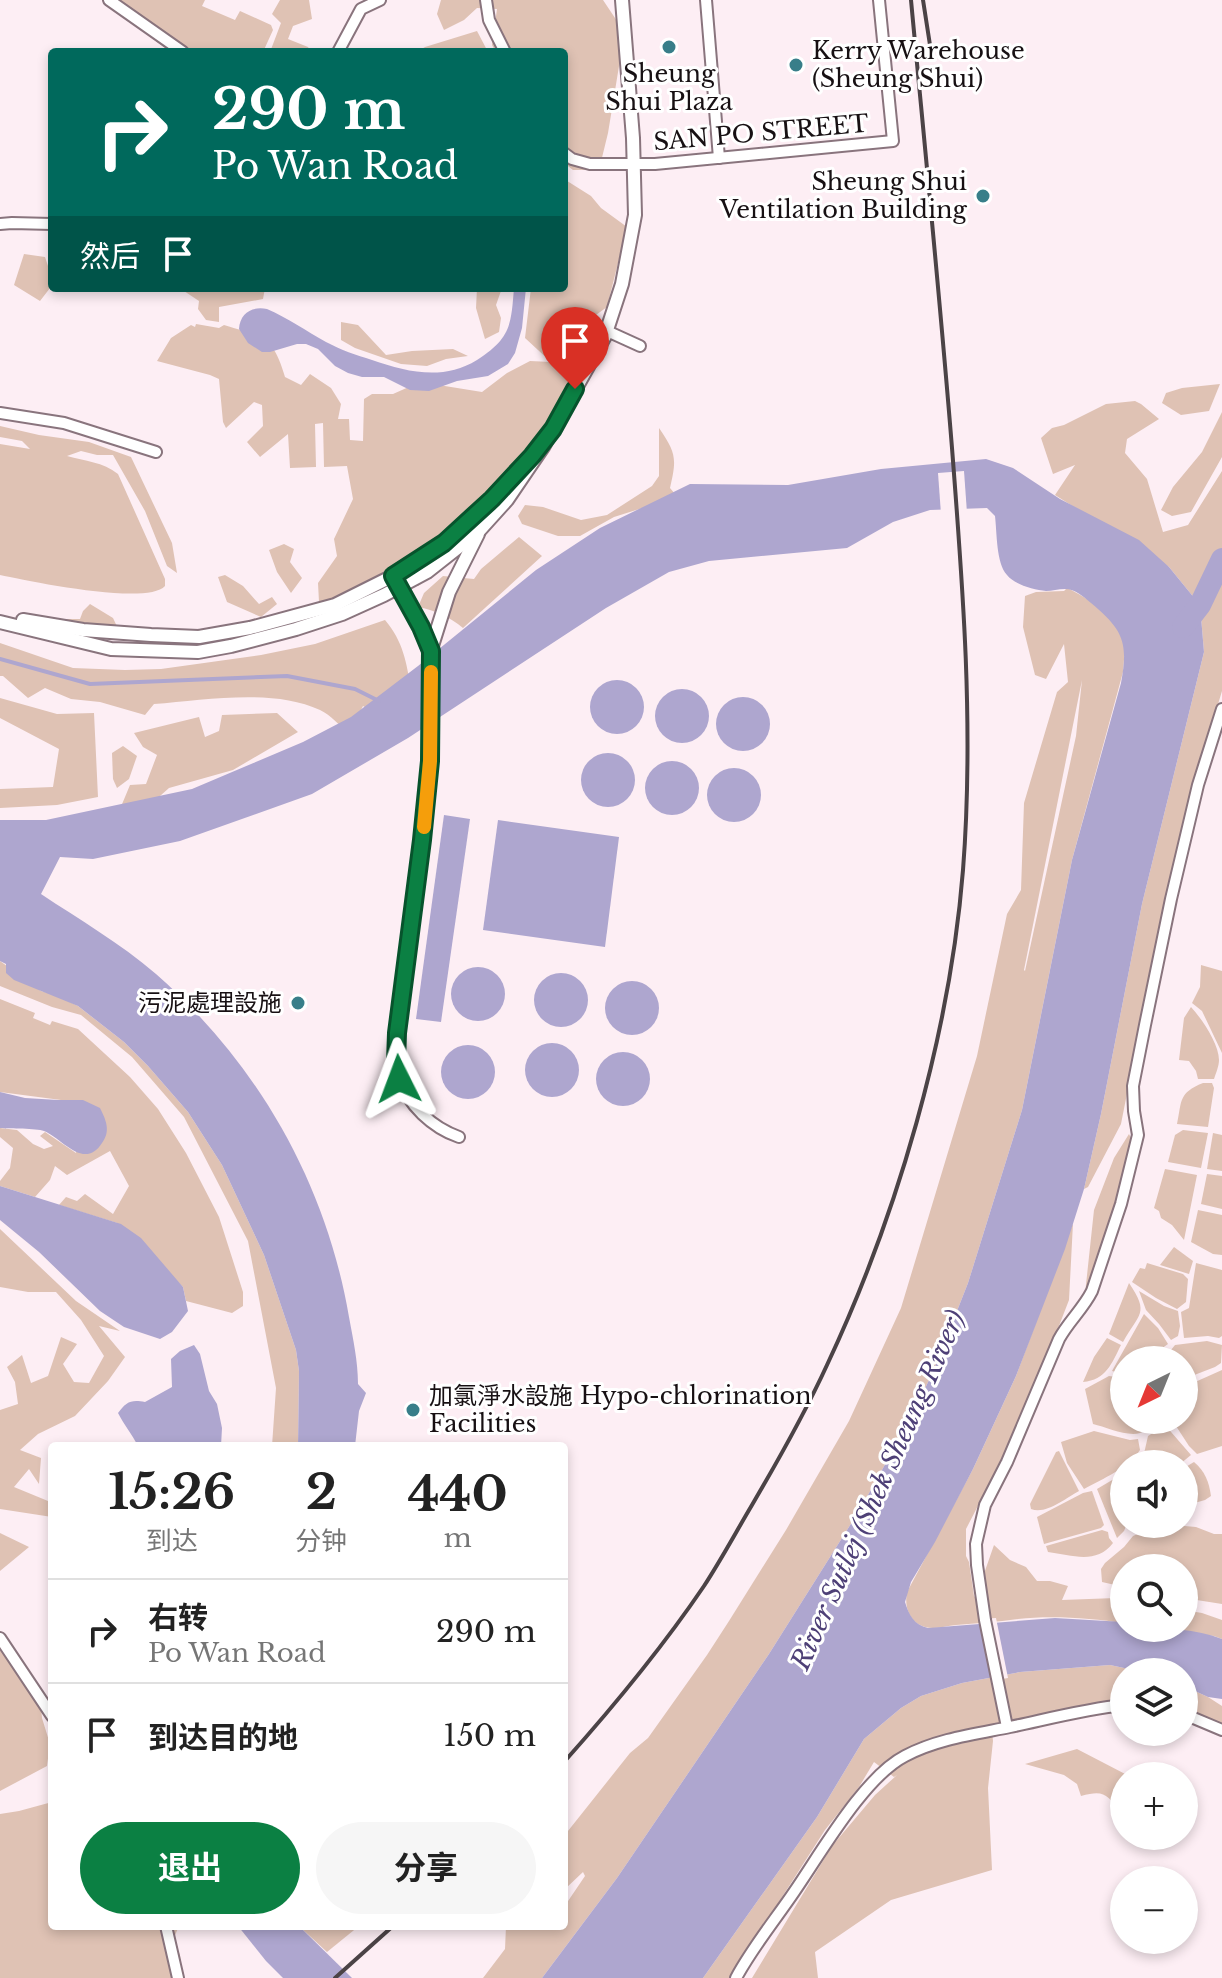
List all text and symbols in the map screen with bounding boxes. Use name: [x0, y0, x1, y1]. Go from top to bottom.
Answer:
place label: Kerry Warehouse (Sheung Shui): [812, 36, 1025, 93]
marker: Sheung Shui Plaza: [660, 38, 678, 56]
marker: Kerry Warehouse (Sheung Shui): [787, 56, 805, 74]
place label: Sheung Shui Plaza: [605, 59, 733, 116]
text: 290 m: [212, 75, 405, 144]
icon: right: [80, 80, 184, 184]
street label: SAN PO STREET: [652, 109, 870, 156]
text: Po Wan Road: [212, 144, 458, 189]
place label: Sheung Shui Ventilation Building: [719, 167, 968, 224]
marker: Sheung Shui Ventilation Building: [974, 187, 992, 205]
icon: arrive: [156, 232, 200, 276]
text: 然后: [80, 238, 140, 275]
pin: [541, 307, 609, 389]
icon: arrive: [553, 319, 597, 363]
place label: 污泥處理設施: [138, 988, 282, 1017]
marker: 污泥處理設施: [289, 994, 307, 1012]
position arrow: [357, 1037, 441, 1121]
water label: River Sutlej (Shek Sheung River): [784, 1305, 972, 1675]
north arrow: [1110, 1346, 1198, 1434]
map controls: [1110, 1346, 1198, 1954]
place label: 加氯淨水設施 Hypo-chlorination Facilities: [429, 1381, 812, 1438]
marker: 加氯淨水設施 Hypo-chlorination Facilities: [404, 1401, 422, 1419]
button: sound: [1110, 1450, 1198, 1538]
text: 15:26: [108, 1462, 235, 1522]
text: 2: [306, 1462, 337, 1522]
text: 440: [408, 1464, 508, 1524]
text: m: [444, 1522, 472, 1554]
text: 到达: [146, 1525, 198, 1557]
text: 分钟: [295, 1525, 347, 1557]
button: search: [1110, 1554, 1198, 1642]
text: 右转: [148, 1599, 208, 1636]
icon: right: [80, 1609, 124, 1653]
text: 290 m: [436, 1613, 536, 1650]
text: Po Wan Road: [148, 1637, 326, 1669]
button: layers: [1110, 1658, 1198, 1746]
icon: arrive: [80, 1713, 124, 1757]
text: 150 m: [443, 1717, 536, 1754]
text: 到达目的地: [148, 1719, 298, 1756]
button: +: [1110, 1762, 1198, 1850]
button: 退出: [80, 1822, 300, 1914]
button: 分享: [316, 1822, 536, 1914]
button: −: [1110, 1866, 1198, 1954]

